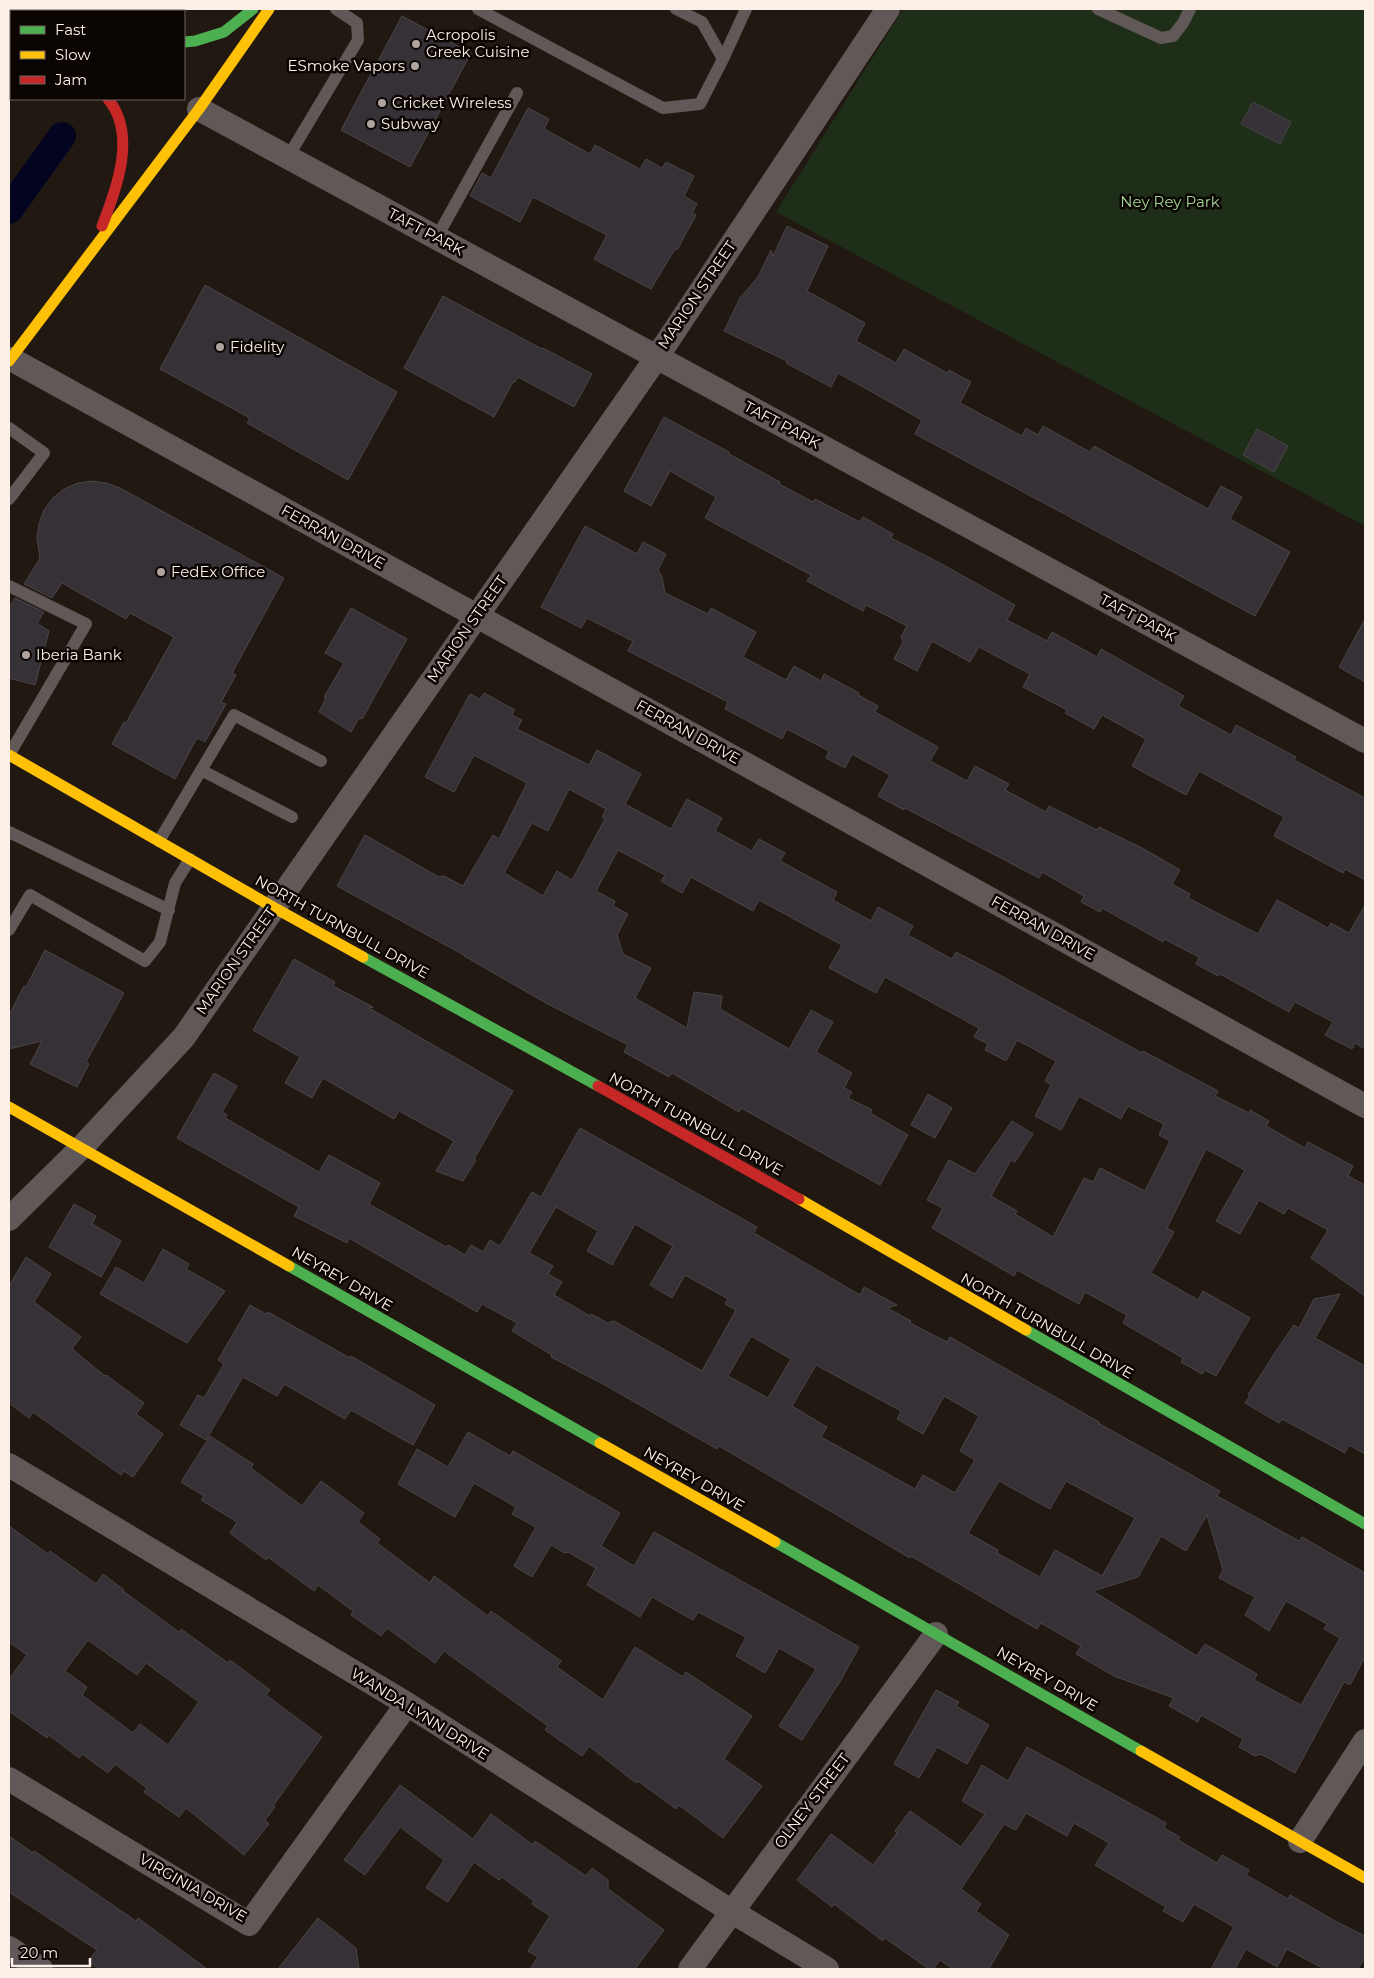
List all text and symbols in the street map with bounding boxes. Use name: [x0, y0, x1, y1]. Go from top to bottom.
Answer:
legend: [10, 10, 185, 100]
text: Fast: [55, 20, 86, 39]
place label: Acropolis Greek Cuisine: [426, 25, 529, 61]
marker: Acropolis Greek Cuisine: [410, 38, 422, 50]
text: Slow: [55, 45, 91, 64]
place label: ESmoke Vapors: [287, 56, 405, 75]
marker: ESmoke Vapors: [409, 60, 421, 72]
text: Jam: [54, 70, 87, 89]
place label: Cricket Wireless: [392, 93, 512, 112]
marker: Cricket Wireless: [376, 97, 388, 109]
place label: Subway: [381, 114, 441, 133]
marker: Subway: [365, 118, 377, 130]
park label: Ney Rey Park: [1120, 192, 1220, 211]
street label: TAFT PARK: [385, 204, 468, 260]
street label: MARION STREET: [653, 237, 740, 352]
place label: Fidelity: [230, 337, 285, 356]
marker: Fidelity: [214, 341, 226, 353]
street label: TAFT PARK: [741, 397, 824, 453]
street label: FERRAN DRIVE: [278, 500, 389, 573]
place label: FedEx Office: [171, 562, 265, 581]
marker: FedEx Office: [155, 566, 167, 578]
street label: MARION STREET: [423, 571, 511, 686]
street label: TAFT PARK: [1097, 590, 1180, 646]
place label: Iberia Bank: [36, 645, 122, 664]
marker: Iberia Bank: [20, 649, 32, 661]
street label: FERRAN DRIVE: [633, 695, 744, 768]
street label: NORTH TURNBULL DRIVE: [252, 871, 433, 982]
street label: FERRAN DRIVE: [988, 891, 1099, 964]
street label: MARION STREET: [192, 903, 280, 1018]
street label: NORTH TURNBULL DRIVE: [606, 1068, 787, 1179]
street label: NEYREY DRIVE: [288, 1242, 396, 1315]
street label: NORTH TURNBULL DRIVE: [958, 1268, 1137, 1383]
street label: NEYREY DRIVE: [640, 1442, 748, 1515]
street label: NEYREY DRIVE: [993, 1642, 1101, 1715]
street label: WANDA LYNN DRIVE: [348, 1663, 493, 1764]
street label: OLNEY STREET: [770, 1749, 854, 1852]
street label: VIRGINIA DRIVE: [136, 1849, 250, 1926]
scale bar: [12, 1936, 90, 1968]
text: 20 m: [20, 1943, 58, 1962]

